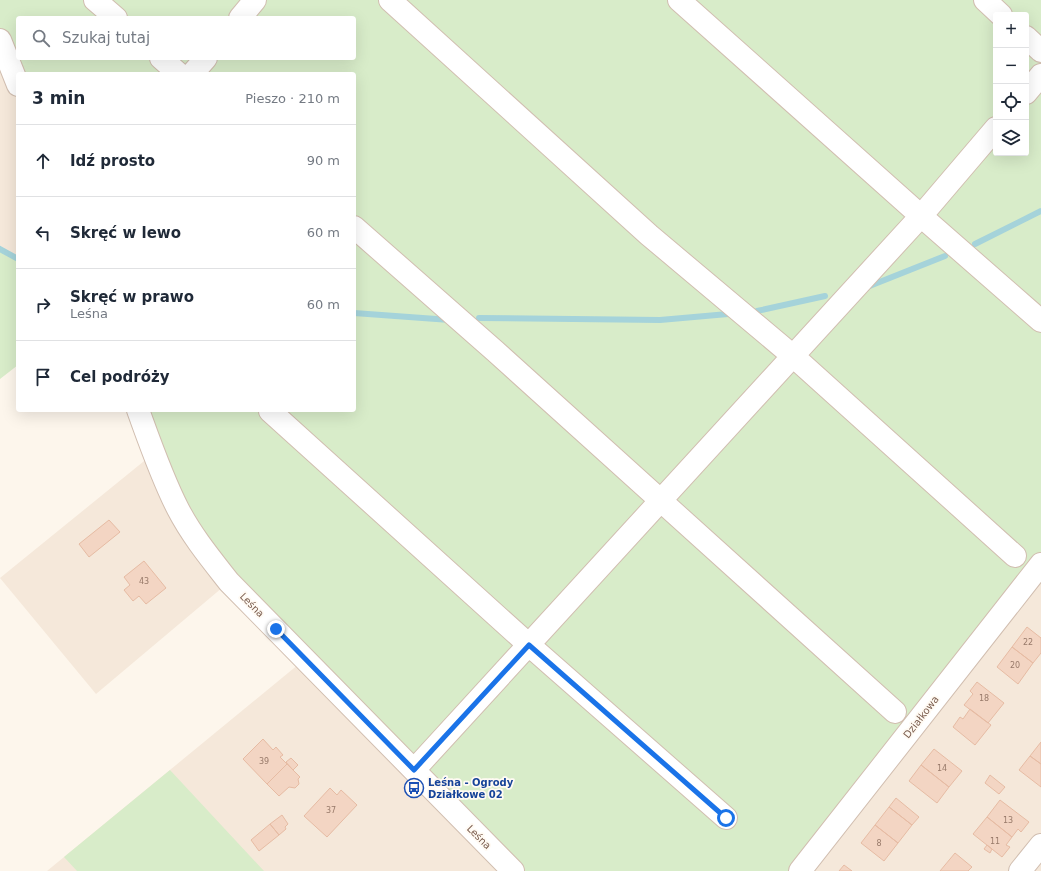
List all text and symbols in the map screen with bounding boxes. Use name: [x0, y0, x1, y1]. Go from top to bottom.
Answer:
map controls: [993, 12, 1029, 156]
button: +: [993, 12, 1029, 48]
search box: [16, 16, 356, 60]
icon: search: [30, 27, 52, 49]
text: Szukaj tutaj: [62, 29, 150, 47]
button: −: [993, 48, 1029, 84]
button: locate: [993, 84, 1029, 120]
text: 3 min: [32, 88, 85, 108]
text: Pieszo · 210 m: [245, 91, 340, 106]
button: layers: [993, 120, 1029, 156]
icon: ahead: [32, 150, 54, 172]
text: Idź prosto: [70, 152, 155, 170]
text: 90 m: [307, 153, 340, 168]
icon: left: [32, 222, 54, 244]
text: Skręć w lewo: [70, 224, 181, 242]
text: 60 m: [307, 225, 340, 240]
text: Skręć w prawo: [70, 288, 194, 306]
icon: right: [32, 294, 54, 316]
text: 60 m: [307, 297, 340, 312]
text: Leśna: [70, 306, 108, 321]
icon: arrive: [32, 366, 54, 388]
text: Cel podróży: [70, 368, 170, 386]
house number: 43: [139, 577, 149, 586]
street label: Leśna: [238, 591, 266, 619]
route end: [267, 620, 285, 638]
house number: 22: [1023, 638, 1033, 647]
house number: 20: [1010, 661, 1020, 670]
street label: Działkowa: [901, 694, 941, 740]
house number: 18: [979, 694, 989, 703]
house number: 39: [259, 757, 269, 766]
house number: 14: [937, 764, 947, 773]
bus stop icon: Leśna - Ogrody Działkowe 02: [403, 777, 425, 799]
place label: Leśna - Ogrody Działkowe 02: [428, 777, 514, 800]
house number: 37: [326, 806, 336, 815]
route start: [717, 809, 735, 827]
house number: 13: [1003, 816, 1013, 825]
street label: Leśna: [465, 823, 493, 851]
house number: 11: [990, 837, 1000, 846]
house number: 8: [876, 839, 882, 848]

